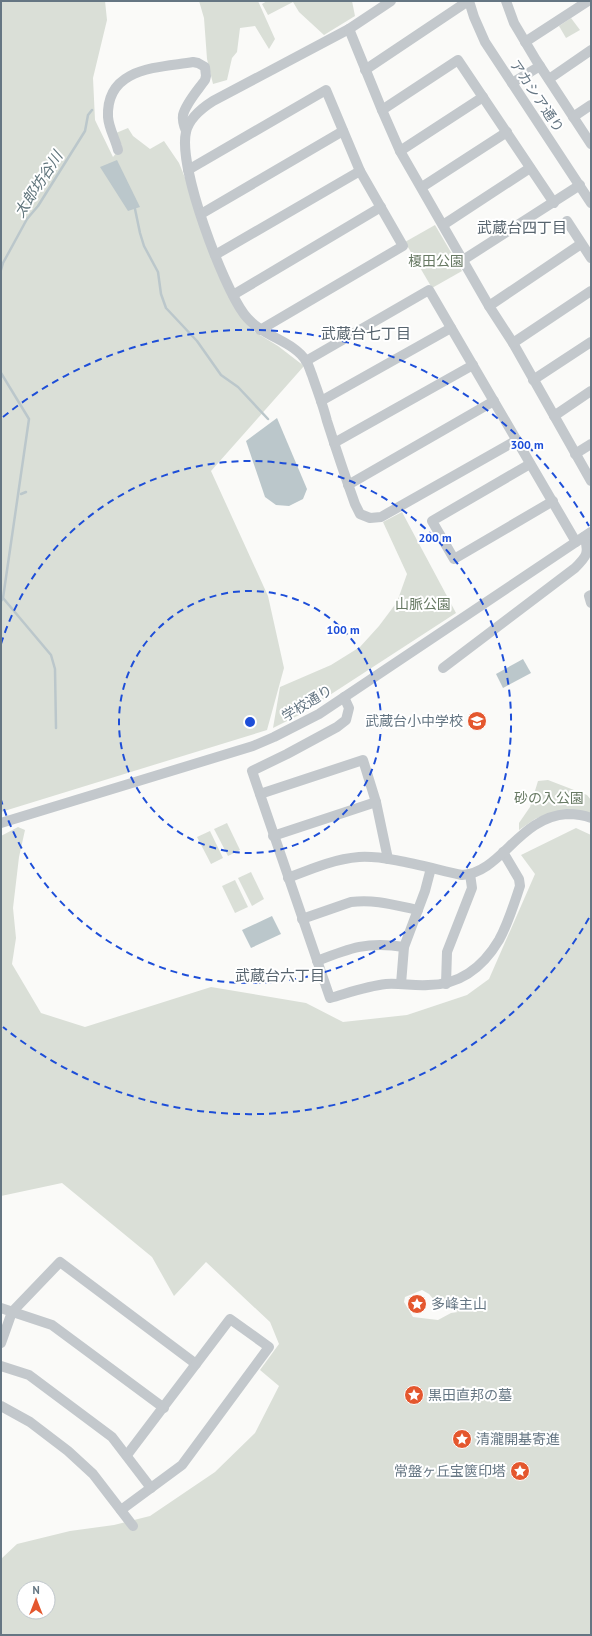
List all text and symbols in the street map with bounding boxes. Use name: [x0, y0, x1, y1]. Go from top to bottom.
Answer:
street label: アカシア通り: [506, 56, 568, 136]
water label: 太郎坊谷川: [10, 146, 67, 221]
district label: 武蔵台四丁目: [477, 218, 567, 237]
park label: 榎田公園: [408, 252, 464, 270]
district label: 武蔵台七丁目: [321, 324, 411, 343]
text: 300 m: [510, 437, 544, 452]
text: 200 m: [418, 530, 452, 545]
park label: 山脈公園: [395, 595, 451, 613]
text: 100 m: [326, 622, 360, 637]
street label: 学校通り: [278, 681, 336, 725]
school or university icon: 武蔵台小中学校: [466, 710, 488, 732]
place label: 武蔵台小中学校: [365, 712, 463, 730]
centre of rings: [243, 715, 257, 729]
park label: 砂の入公園: [514, 789, 584, 807]
district label: 武蔵台六丁目: [235, 966, 325, 985]
place icon: 多峰主山: [406, 1293, 428, 1315]
place label: 多峰主山: [431, 1295, 487, 1313]
place icon: 黒田直邦の墓: [403, 1384, 425, 1406]
place label: 黒田直邦の墓: [428, 1386, 512, 1404]
place icon: 清瀧開基寄進: [451, 1428, 473, 1450]
place label: 清瀧開基寄進: [476, 1430, 560, 1448]
place icon: 常盤ヶ丘宝篋印塔: [509, 1460, 531, 1482]
place label: 常盤ヶ丘宝篋印塔: [394, 1462, 506, 1480]
north arrow: [16, 1580, 56, 1620]
text: N: [32, 1583, 40, 1597]

